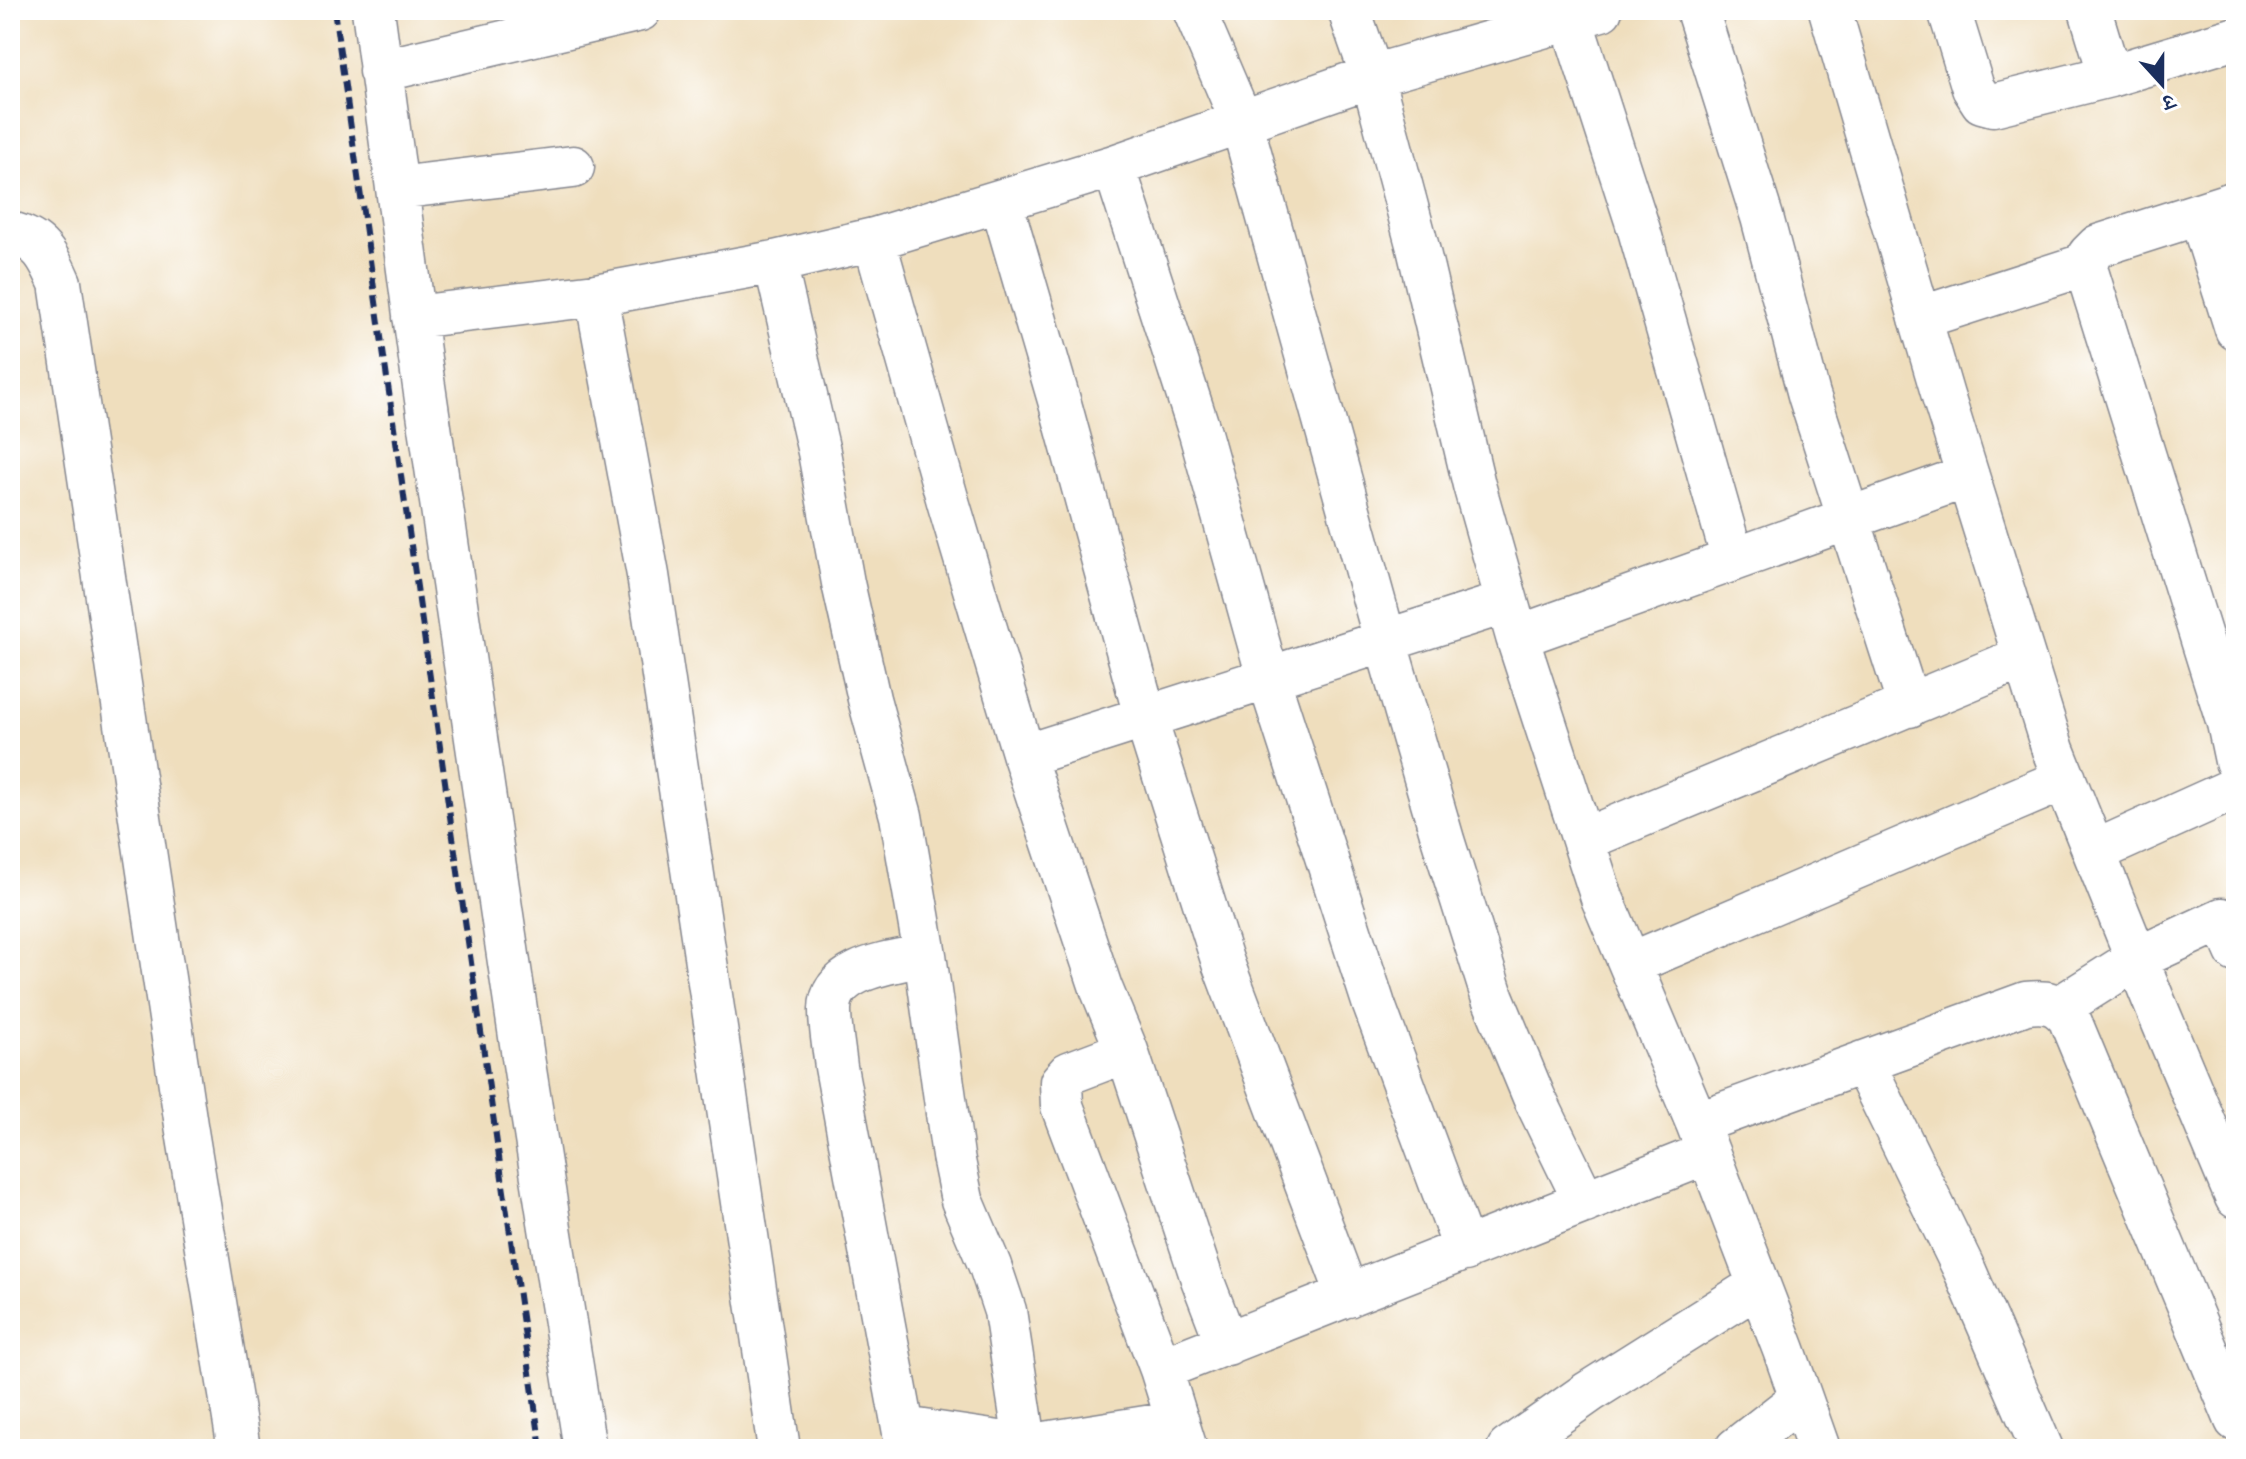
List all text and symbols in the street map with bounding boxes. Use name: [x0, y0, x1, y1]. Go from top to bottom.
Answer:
north arrow: [2122, 44, 2202, 124]
text: उ: [2157, 85, 2181, 118]

